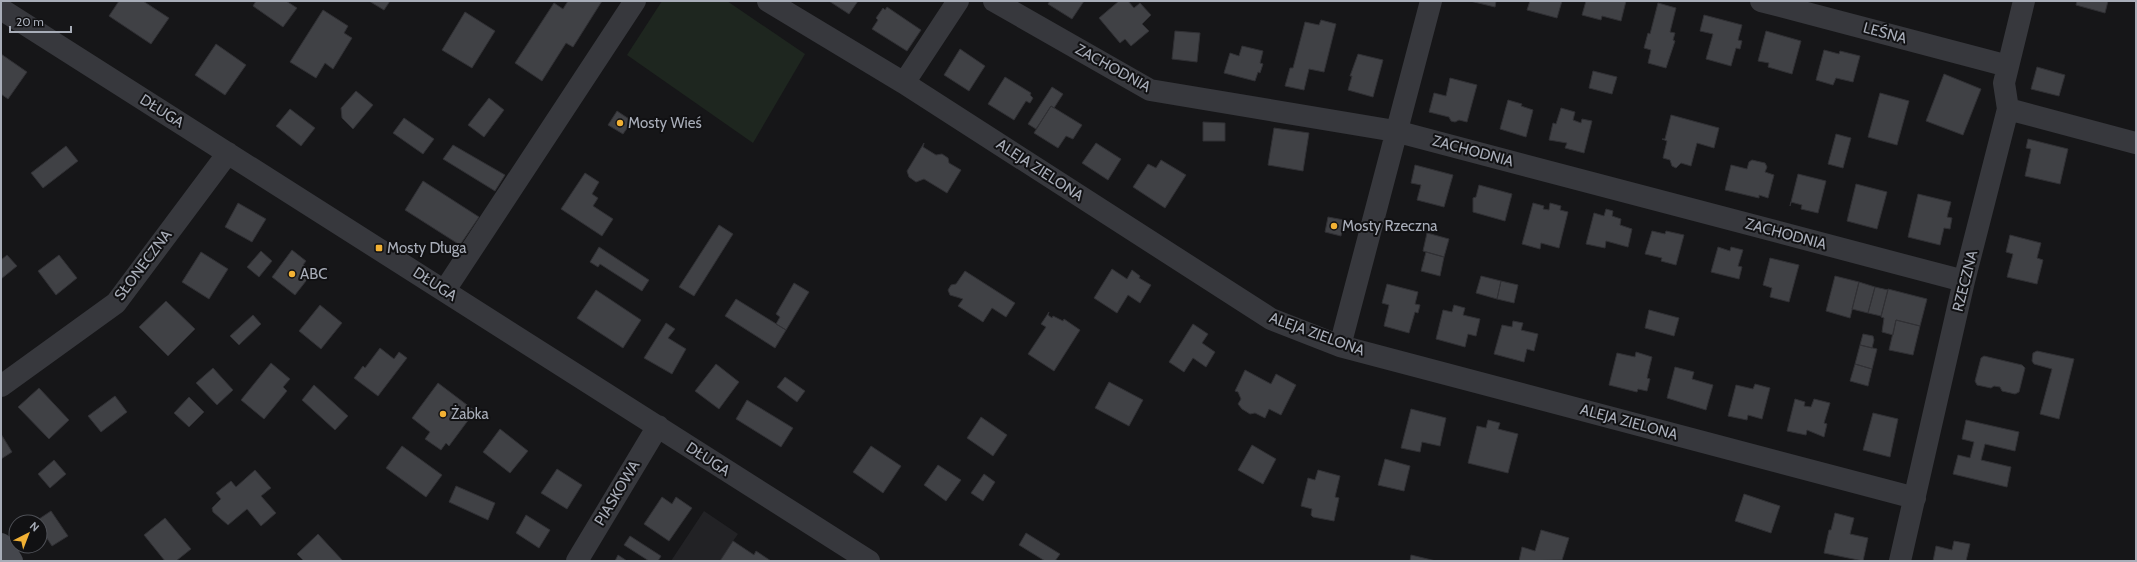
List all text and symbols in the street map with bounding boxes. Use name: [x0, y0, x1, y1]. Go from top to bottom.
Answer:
scale bar: [10, 8, 71, 34]
text: 20 m: [16, 14, 44, 29]
street label: LEŚNA: [1861, 18, 1910, 48]
street label: ZACHODNIA: [1072, 40, 1154, 96]
street label: DŁUGA: [137, 90, 188, 132]
place label: Mosty Wieś: [628, 114, 702, 132]
marker: Mosty Wieś: [615, 118, 625, 128]
street label: ZACHODNIA: [1430, 132, 1516, 171]
street label: ALEJA ZIELONA: [993, 135, 1088, 205]
street label: ZACHODNIA: [1743, 215, 1829, 254]
place label: Mosty Rzeczna: [1342, 217, 1438, 235]
marker: Mosty Rzeczna: [1329, 221, 1339, 231]
street label: SŁONECZNA: [111, 226, 176, 304]
place label: Mosty Długa: [387, 239, 467, 257]
marker: Mosty Długa: [374, 243, 384, 253]
street label: RZECZNA: [1949, 248, 1982, 314]
street label: DŁUGA: [410, 263, 461, 305]
place label: ABC: [300, 265, 327, 283]
marker: ABC: [287, 269, 297, 279]
street label: ALEJA ZIELONA: [1267, 308, 1368, 360]
street label: ALEJA ZIELONA: [1578, 400, 1681, 444]
place label: Żabka: [451, 404, 489, 423]
marker: Żabka: [438, 409, 448, 419]
street label: DŁUGA: [683, 438, 734, 480]
street label: PIASKOWA: [591, 457, 644, 529]
north arrow: [8, 514, 48, 554]
text: N: [27, 519, 42, 534]

